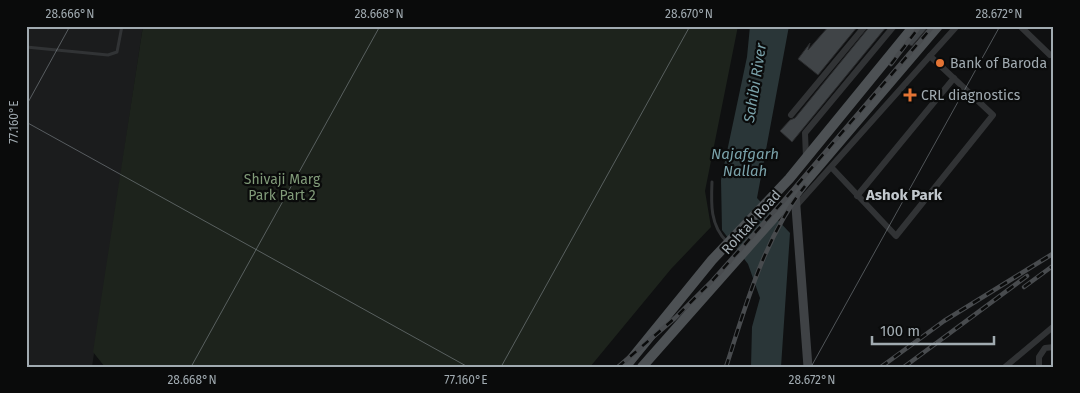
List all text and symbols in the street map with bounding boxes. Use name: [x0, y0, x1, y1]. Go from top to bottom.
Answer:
text: 28.666°N: [46, 7, 94, 21]
text: 28.668°N: [354, 7, 404, 21]
text: 28.670°N: [665, 7, 713, 21]
text: 28.672°N: [976, 7, 1022, 21]
water label: Sahibi River: [740, 41, 770, 125]
place label: Bank of Baroda: [950, 55, 1047, 72]
marker: Bank of Baroda: [934, 57, 946, 69]
place label: CRL diagnostics: [921, 87, 1021, 104]
marker: CRL diagnostics: [903, 88, 917, 102]
text: 77.160°E: [7, 100, 21, 144]
water label: Najafgarh Nallah: [711, 145, 779, 180]
park label: Shivaji Marg Park Part 2: [244, 171, 321, 204]
district label: Ashok Park: [865, 186, 943, 204]
street label: Rohtak Road: [718, 187, 785, 258]
scale bar: [872, 313, 995, 345]
text: 100 m: [880, 322, 920, 340]
text: 28.668°N: [167, 373, 217, 387]
text: 77.160°E: [444, 373, 488, 387]
text: 28.672°N: [789, 373, 835, 387]

